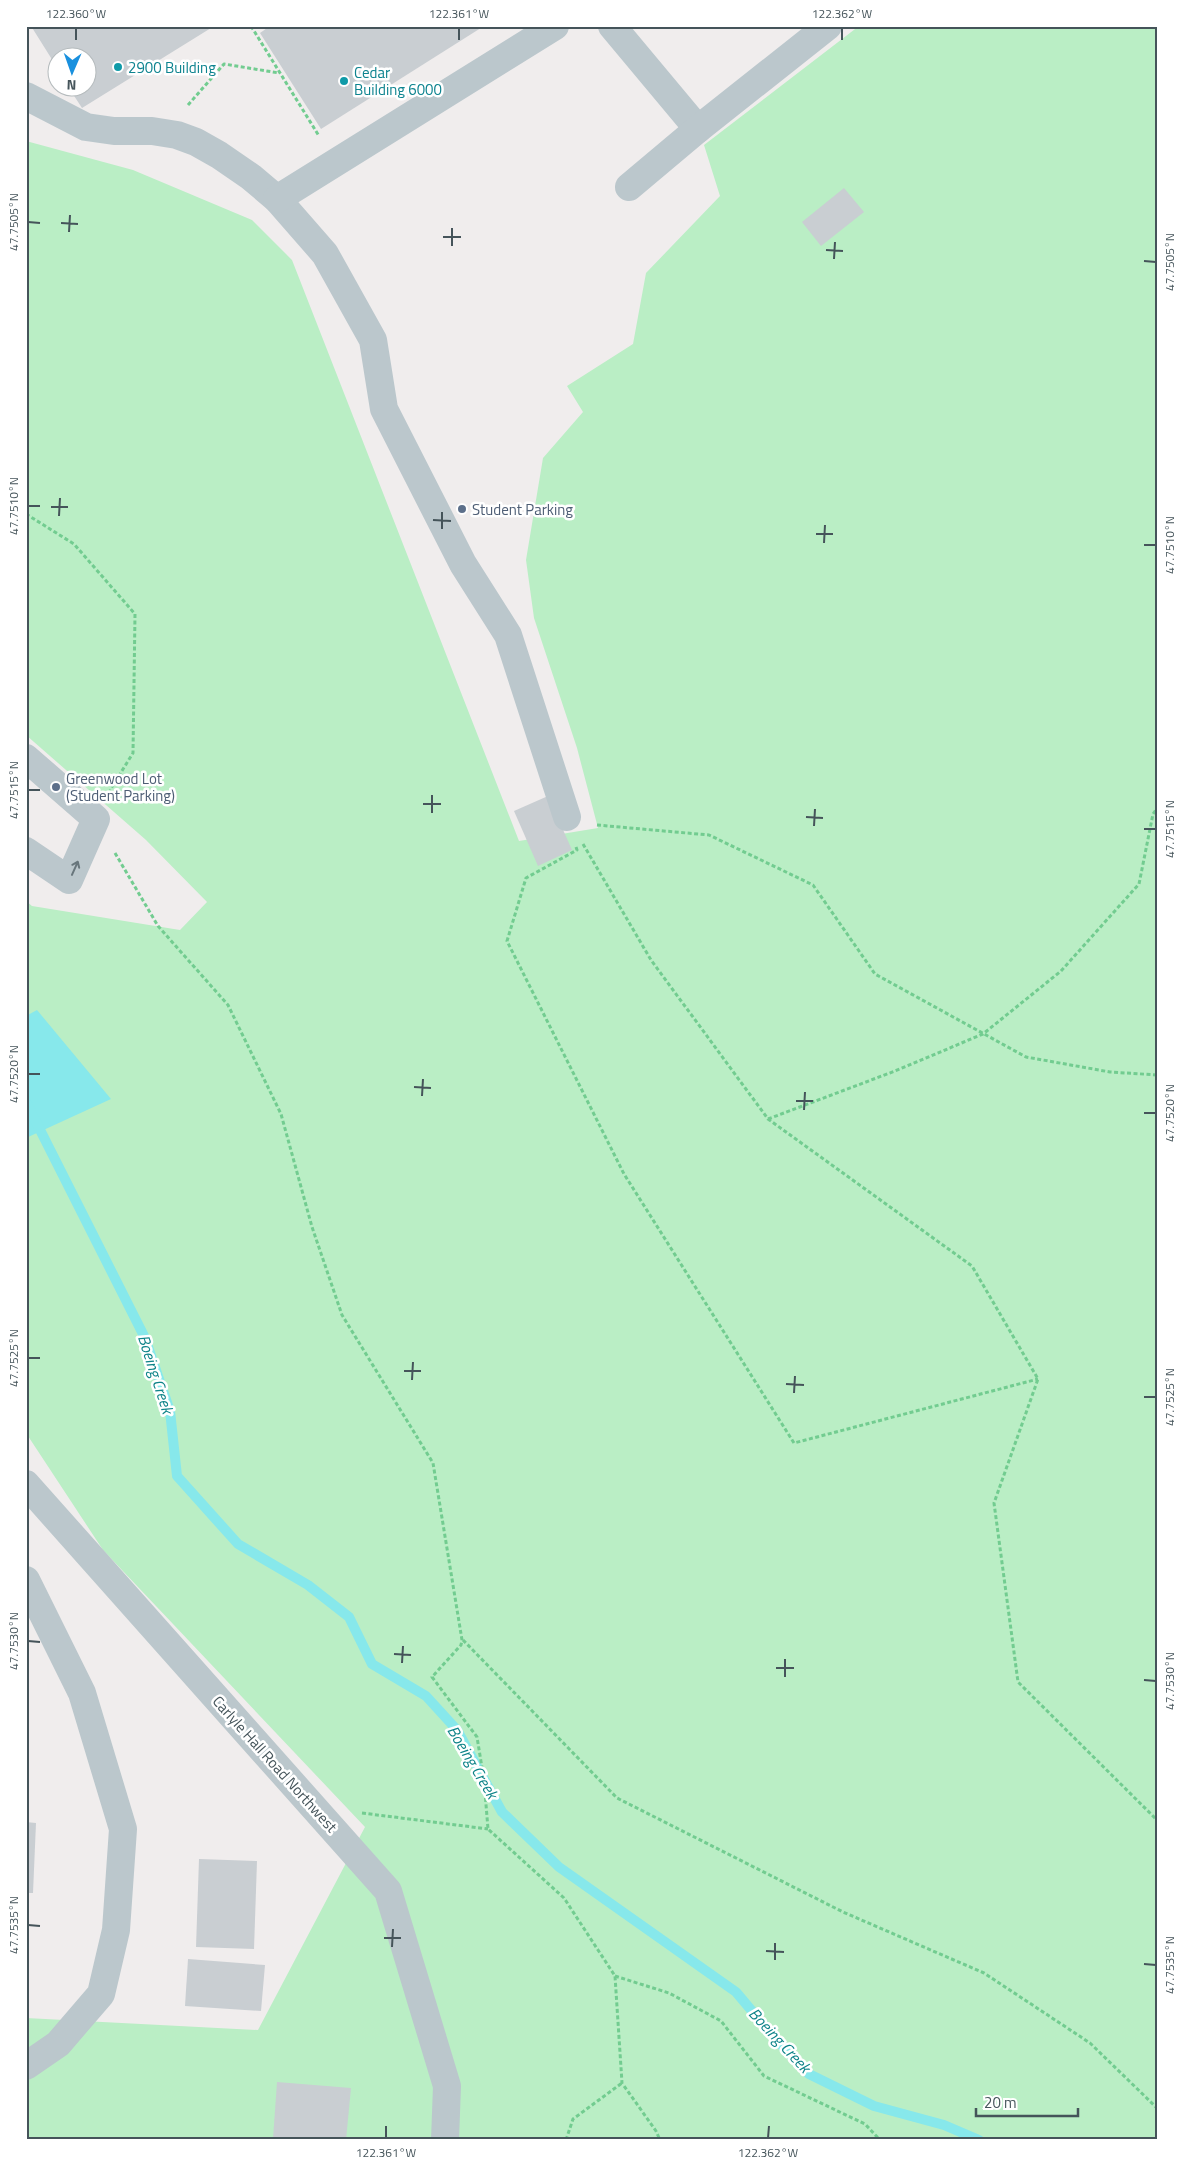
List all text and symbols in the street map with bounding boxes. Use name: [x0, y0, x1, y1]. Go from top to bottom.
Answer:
text: 122.360°W: [46, 4, 106, 23]
text: 122.361°W: [429, 4, 489, 23]
text: 122.362°W: [812, 4, 872, 23]
north arrow: [48, 48, 98, 98]
place label: 2900 Building: [128, 56, 216, 79]
marker: 2900 Building: [112, 61, 124, 73]
place label: Cedar Building 6000: [354, 61, 442, 101]
text: N: [66, 75, 77, 96]
marker: Cedar Building 6000: [338, 75, 350, 87]
text: 47.7505°N: [4, 193, 23, 251]
text: 47.7505°N: [1160, 233, 1179, 291]
text: 47.7510°N: [4, 477, 23, 535]
place label: Student Parking: [472, 498, 573, 521]
marker: Student Parking: [456, 503, 468, 515]
text: 47.7510°N: [1160, 516, 1179, 574]
text: 47.7515°N: [4, 761, 23, 819]
place label: Greenwood Lot (Student Parking): [66, 767, 175, 807]
marker: Greenwood Lot (Student Parking): [50, 781, 62, 793]
text: 47.7515°N: [1160, 800, 1179, 858]
one-way arrow: [70, 861, 80, 876]
text: 47.7520°N: [4, 1045, 23, 1103]
text: 47.7520°N: [1160, 1084, 1179, 1142]
text: 47.7525°N: [4, 1329, 23, 1387]
water label: Boeing Creek: [132, 1331, 181, 1418]
text: 47.7525°N: [1160, 1368, 1179, 1426]
text: 47.7530°N: [4, 1612, 23, 1670]
text: 47.7530°N: [1160, 1652, 1179, 1710]
street label: Carlyle Hall Road Northwest: [207, 1690, 343, 1838]
water label: Boeing Creek: [442, 1721, 505, 1805]
text: 47.7535°N: [4, 1896, 23, 1954]
text: 47.7535°N: [1160, 1936, 1179, 1994]
water label: Boeing Creek: [743, 2002, 818, 2079]
scale bar: [976, 2086, 1079, 2118]
text: 20 m: [984, 2091, 1017, 2114]
text: 122.361°W: [356, 2143, 416, 2162]
text: 122.362°W: [738, 2143, 798, 2162]

